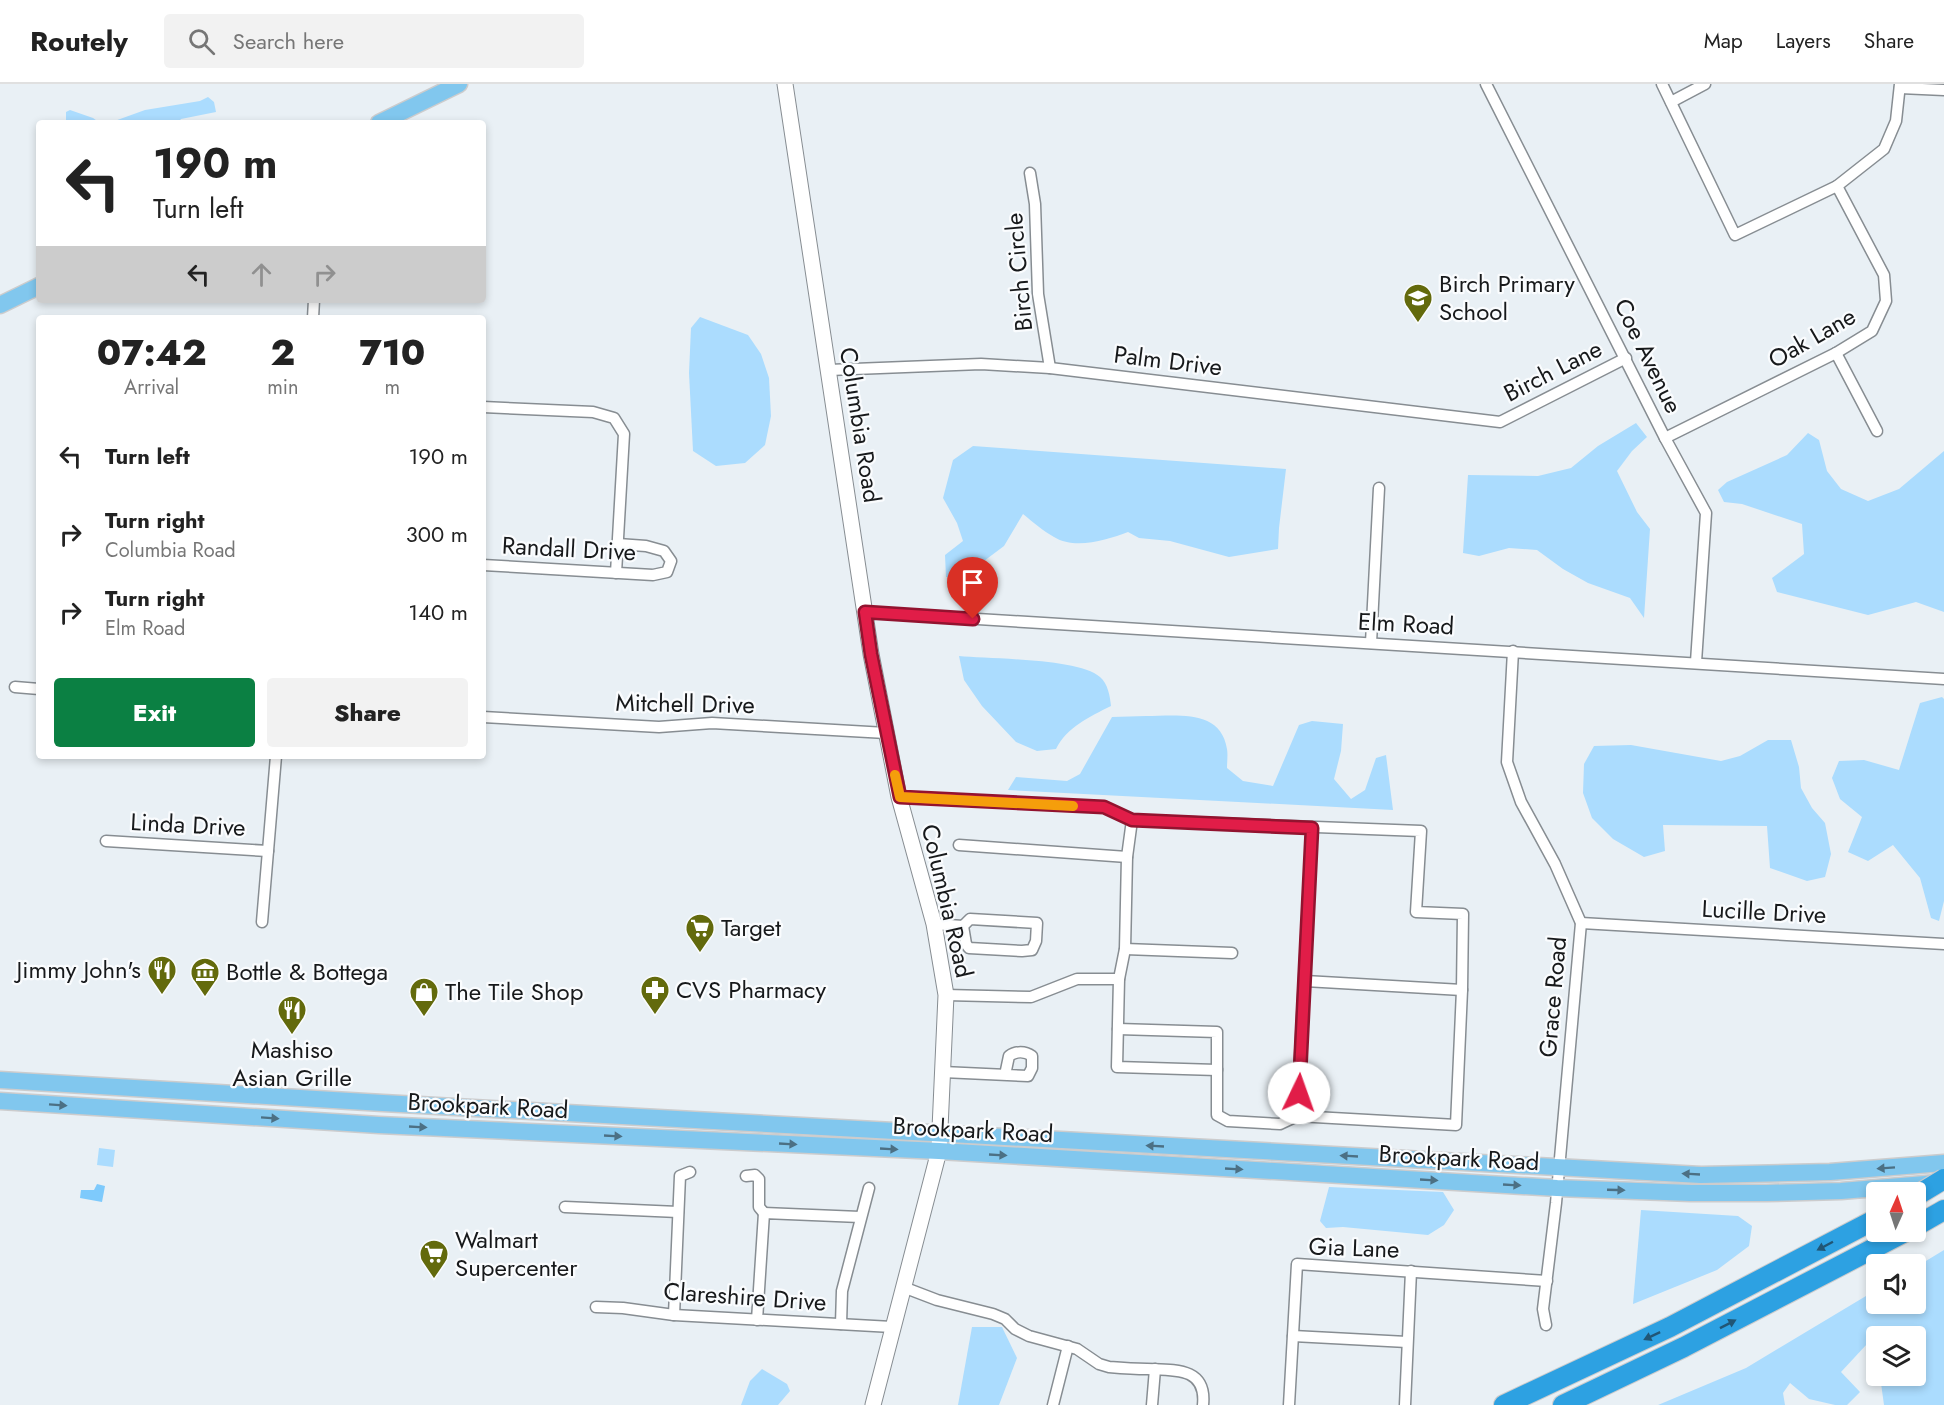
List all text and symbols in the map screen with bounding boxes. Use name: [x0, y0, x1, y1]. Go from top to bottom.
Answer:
search box: [164, 14, 584, 68]
text: Routely: [30, 21, 128, 62]
icon: search: [185, 25, 218, 58]
text: Search here: [233, 25, 344, 57]
text: Map: [1704, 26, 1743, 56]
text: Layers: [1776, 26, 1831, 56]
text: Share: [1864, 26, 1914, 56]
text: 190 m: [153, 133, 277, 194]
icon: left: [54, 144, 132, 222]
text: Turn left: [153, 189, 243, 228]
street label: Birch Circle: [996, 211, 1041, 333]
icon: left: [182, 258, 215, 291]
icon: ahead: [245, 258, 278, 291]
icon: right: [308, 258, 341, 291]
place label: Birch Primary School: [1439, 266, 1575, 329]
school or university icon: Birch Primary School: [1402, 282, 1434, 324]
street label: Coe Avenue: [1606, 292, 1691, 419]
street label: Oak Lane: [1762, 299, 1862, 377]
text: 07:42: [97, 326, 207, 378]
text: 2: [271, 326, 295, 378]
text: 710: [359, 326, 425, 378]
street label: Birch Lane: [1498, 331, 1608, 410]
street label: Palm Drive: [1112, 337, 1224, 385]
street label: Columbia Road: [831, 345, 890, 505]
text: Arrival: [124, 373, 179, 402]
text: min: [267, 373, 299, 402]
text: m: [384, 373, 400, 402]
icon: left: [54, 440, 87, 473]
text: Turn left: [105, 440, 190, 472]
text: 190 m: [408, 440, 468, 472]
text: Turn right: [105, 504, 205, 536]
icon: right: [54, 518, 87, 551]
text: 300 m: [406, 518, 468, 550]
street label: Randall Drive: [501, 528, 637, 569]
text: Columbia Road: [105, 536, 236, 565]
pin: [947, 557, 998, 619]
icon: arrive: [956, 566, 989, 599]
text: Turn right: [105, 582, 205, 614]
icon: right: [54, 596, 87, 629]
text: 140 m: [408, 596, 468, 628]
street label: Elm Road: [1357, 604, 1455, 643]
text: Elm Road: [105, 614, 185, 643]
button: Exit: [54, 678, 255, 747]
button: Share: [267, 678, 468, 747]
street label: Mitchell Drive: [615, 685, 755, 722]
street label: Linda Drive: [129, 804, 247, 845]
street label: Columbia Road: [913, 821, 982, 981]
street label: Lucille Drive: [1701, 891, 1827, 932]
place label: Target: [721, 910, 781, 945]
supermarket icon: Target: [684, 912, 716, 954]
street label: Grace Road: [1530, 935, 1575, 1059]
place label: Jimmy John's: [13, 952, 141, 987]
restaurant icon: Jimmy John's: [146, 954, 178, 996]
place label: Bottle & Bottega: [226, 954, 388, 989]
museum icon: Bottle & Bottega: [189, 956, 221, 998]
place label: CVS Pharmacy: [676, 972, 827, 1007]
place label: The Tile Shop: [445, 974, 583, 1009]
pharmacy icon: CVS Pharmacy: [639, 974, 671, 1016]
shop icon: The Tile Shop: [408, 976, 440, 1018]
restaurant icon: Mashiso Asian Grille: [276, 994, 308, 1036]
place label: Mashiso Asian Grille: [232, 1032, 352, 1095]
position arrow: [1267, 1061, 1331, 1125]
street label: Brookpark Road: [407, 1084, 569, 1127]
one-way arrow: [49, 1100, 68, 1109]
street label: Brookpark Road: [892, 1108, 1054, 1151]
one-way arrow: [260, 1114, 279, 1123]
one-way arrow: [408, 1123, 427, 1132]
one-way arrow: [603, 1132, 622, 1141]
street label: Brookpark Road: [1378, 1136, 1540, 1179]
one-way arrow: [779, 1140, 798, 1149]
one-way arrow: [1145, 1141, 1164, 1150]
one-way arrow: [879, 1145, 898, 1154]
one-way arrow: [988, 1150, 1007, 1160]
one-way arrow: [1340, 1152, 1359, 1161]
one-way arrow: [1876, 1163, 1895, 1172]
one-way arrow: [1225, 1164, 1244, 1173]
one-way arrow: [1681, 1170, 1700, 1179]
one-way arrow: [1419, 1176, 1438, 1185]
one-way arrow: [1502, 1180, 1521, 1190]
north arrow: [1866, 1182, 1926, 1242]
map controls: [1866, 1182, 1926, 1386]
one-way arrow: [1606, 1185, 1625, 1195]
place label: Walmart Supercenter: [455, 1222, 578, 1285]
street label: Gia Lane: [1308, 1228, 1400, 1267]
supermarket icon: Walmart Supercenter: [418, 1238, 450, 1280]
one-way arrow: [1816, 1241, 1833, 1251]
button: sound: [1866, 1254, 1926, 1314]
street label: Clareshire Drive: [662, 1273, 828, 1320]
one-way arrow: [1720, 1319, 1737, 1329]
button: layers: [1866, 1326, 1926, 1386]
one-way arrow: [1643, 1331, 1660, 1340]

